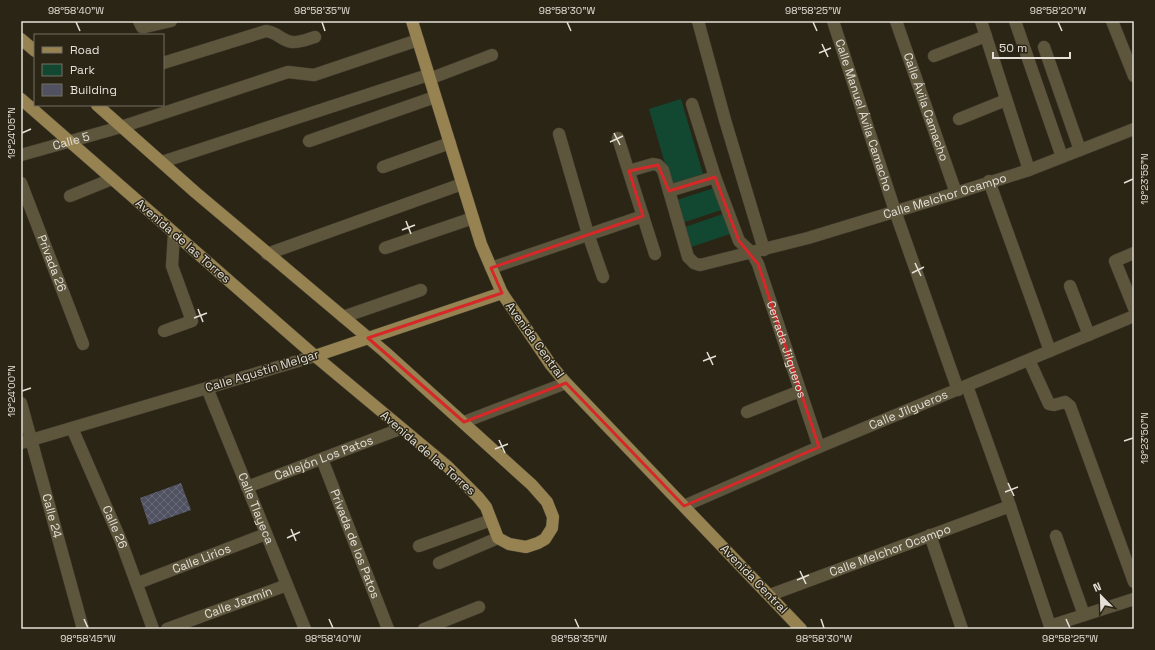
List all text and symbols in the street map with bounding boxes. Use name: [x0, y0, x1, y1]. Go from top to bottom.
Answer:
text: 98°58'40"W: [48, 4, 104, 17]
text: 98°58'35"W: [294, 4, 350, 17]
text: 98°58'30"W: [539, 4, 595, 17]
text: 98°58'25"W: [785, 4, 841, 17]
text: 98°58'20"W: [1030, 4, 1086, 17]
legend: [34, 34, 164, 106]
scale bar: [993, 34, 1070, 60]
street label: Calle Manuel Ávila Camacho: [831, 37, 896, 193]
text: 50 m: [999, 40, 1027, 56]
text: Road: [70, 42, 99, 58]
street label: Calle Ávila Camacho: [900, 50, 952, 163]
text: Park: [70, 62, 95, 78]
text: Building: [70, 82, 117, 98]
text: 19°24'05"N: [5, 107, 18, 159]
street label: Calle 5: [51, 128, 91, 154]
text: 19°23'55"N: [1138, 153, 1151, 205]
street label: Calle Melchor Ocampo: [881, 170, 1009, 223]
street label: Avenida de las Torres: [132, 195, 234, 287]
street label: Privada 26: [34, 232, 70, 294]
street label: Avenida Central: [502, 299, 568, 381]
street label: Cerrada Jilgueros: [763, 299, 810, 400]
street label: Calle Agustín Melgar: [203, 346, 321, 396]
text: 19°24'00"N: [5, 365, 18, 417]
street label: Calle Jilgueros: [866, 386, 950, 433]
street label: Avenida de las Torres: [377, 407, 479, 499]
text: 19°23'50"N: [1138, 412, 1151, 464]
street label: Callejón Los Patos: [272, 432, 375, 484]
street label: Calle Tlayeca: [234, 470, 278, 547]
street label: Privada de los Patos: [327, 487, 383, 601]
street label: Calle 24: [38, 492, 66, 540]
street label: Calle 26: [99, 503, 131, 551]
street label: Calle Melchor Ocampo: [827, 521, 953, 580]
street label: Calle Lirios: [170, 540, 233, 577]
street label: Avenida Central: [717, 541, 791, 617]
north arrow: [1081, 576, 1121, 616]
text: N: [1091, 579, 1103, 595]
street label: Calle Jazmín: [202, 583, 275, 623]
text: 98°58'45"W: [60, 632, 116, 645]
text: 98°58'40"W: [305, 632, 361, 645]
text: 98°58'35"W: [551, 632, 607, 645]
text: 98°58'30"W: [796, 632, 852, 645]
text: 98°58'25"W: [1042, 632, 1098, 645]

